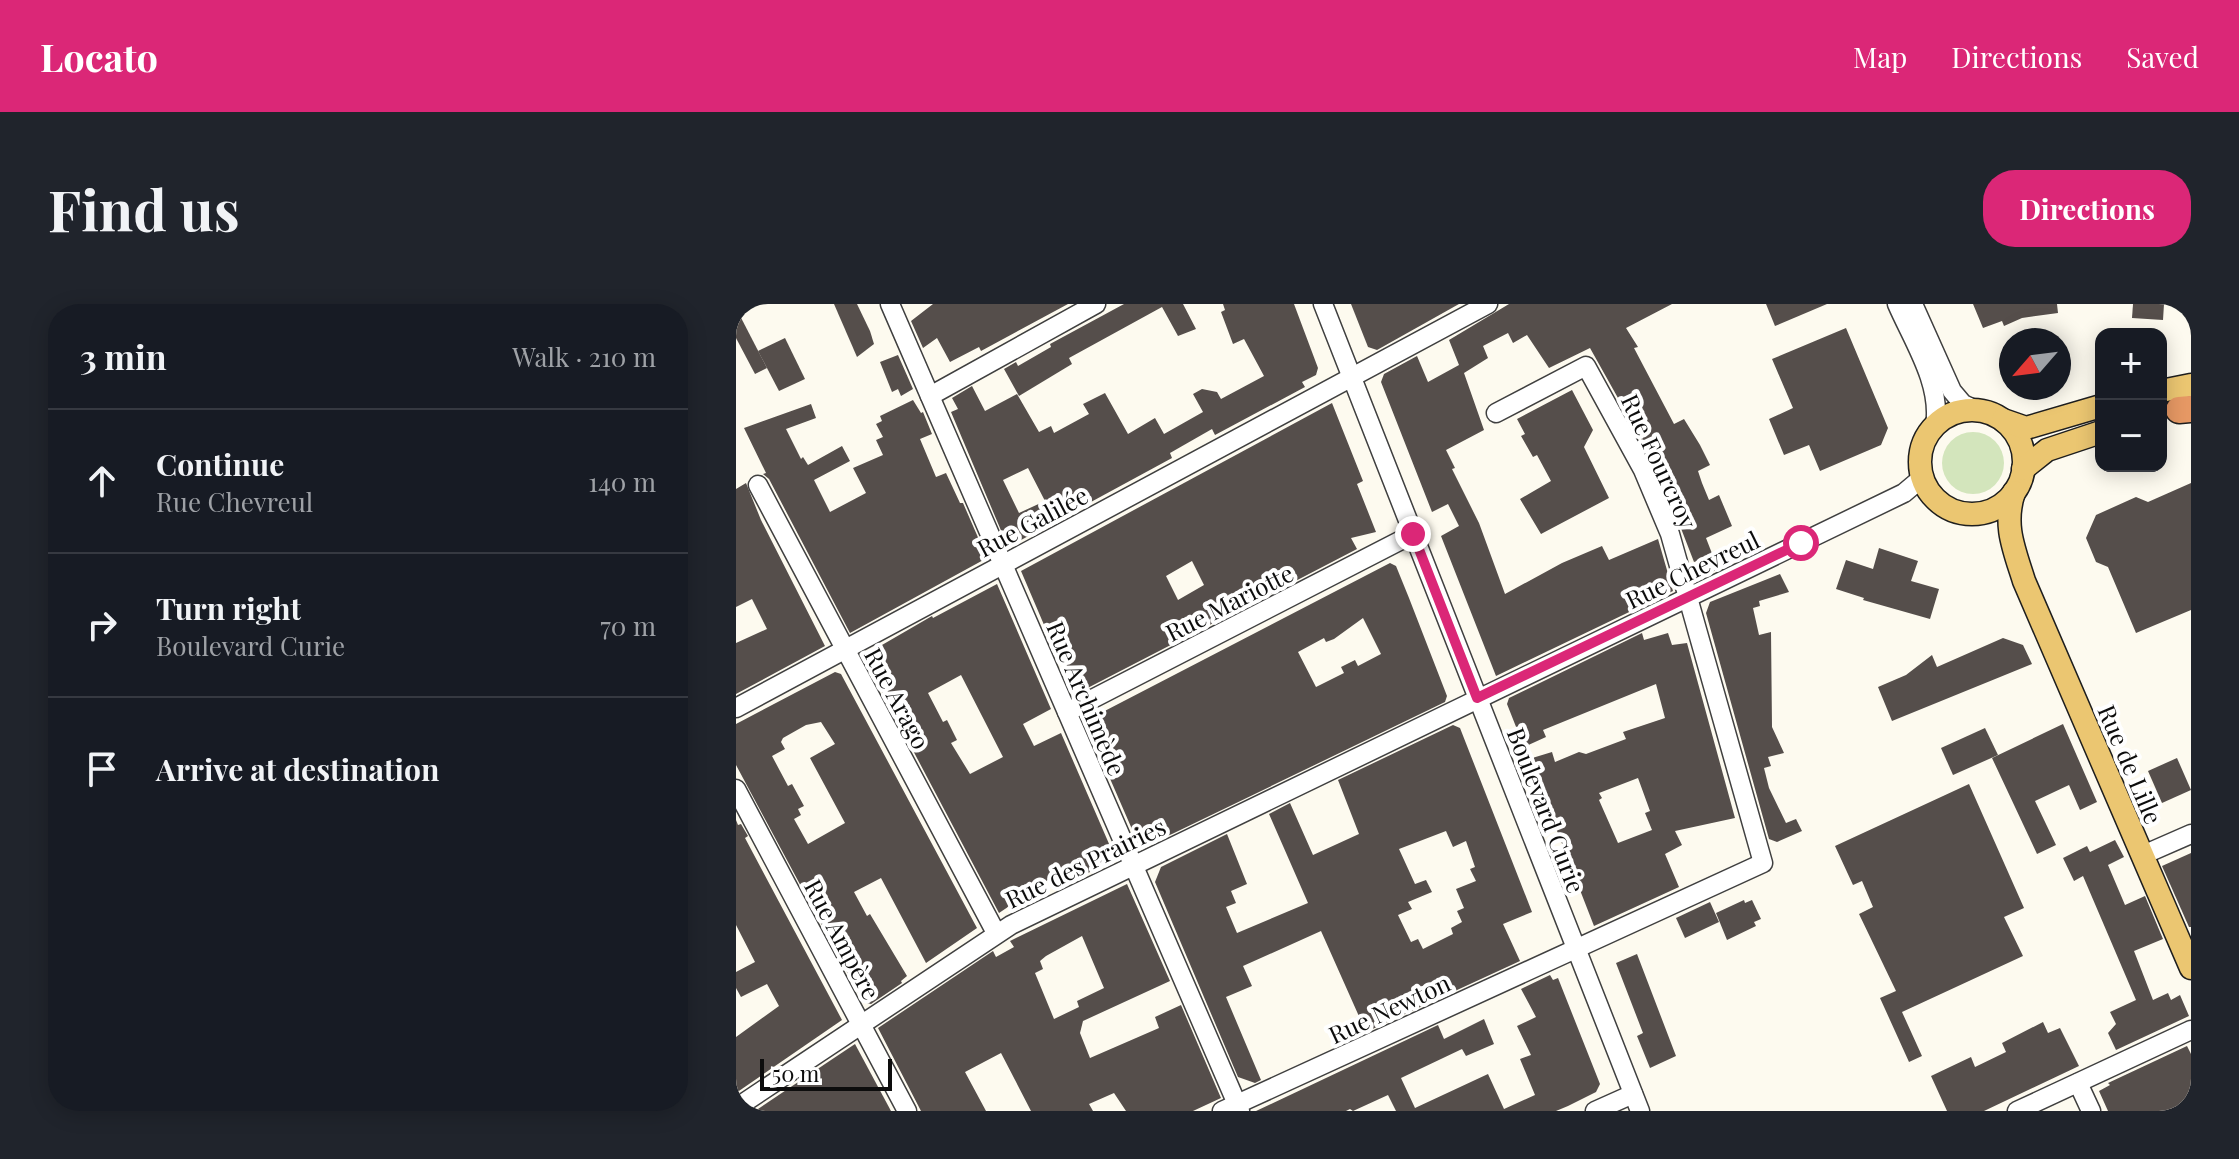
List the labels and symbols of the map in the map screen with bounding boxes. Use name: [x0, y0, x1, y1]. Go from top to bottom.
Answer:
north arrow: [1999, 328, 2071, 400]
street label: Rue Fourcroy: [1615, 389, 1705, 533]
street label: Rue Galilée: [971, 478, 1093, 564]
route end: [1395, 516, 1431, 552]
street label: Rue Chevreul: [1620, 523, 1764, 615]
route start: [1783, 525, 1819, 561]
street label: Rue Mariotte: [1160, 556, 1298, 648]
street label: Rue Archimède: [1040, 616, 1134, 780]
street label: Rue Arago: [858, 642, 938, 754]
street label: Rue de Lille: [2092, 700, 2170, 828]
street label: Boulevard Curie: [1501, 723, 1593, 897]
street label: Rue des Prairies: [999, 809, 1171, 915]
street label: Rue Ampère: [798, 873, 888, 1005]
street label: Rue Newton: [1323, 966, 1455, 1050]
scale bar: [760, 1055, 892, 1091]

